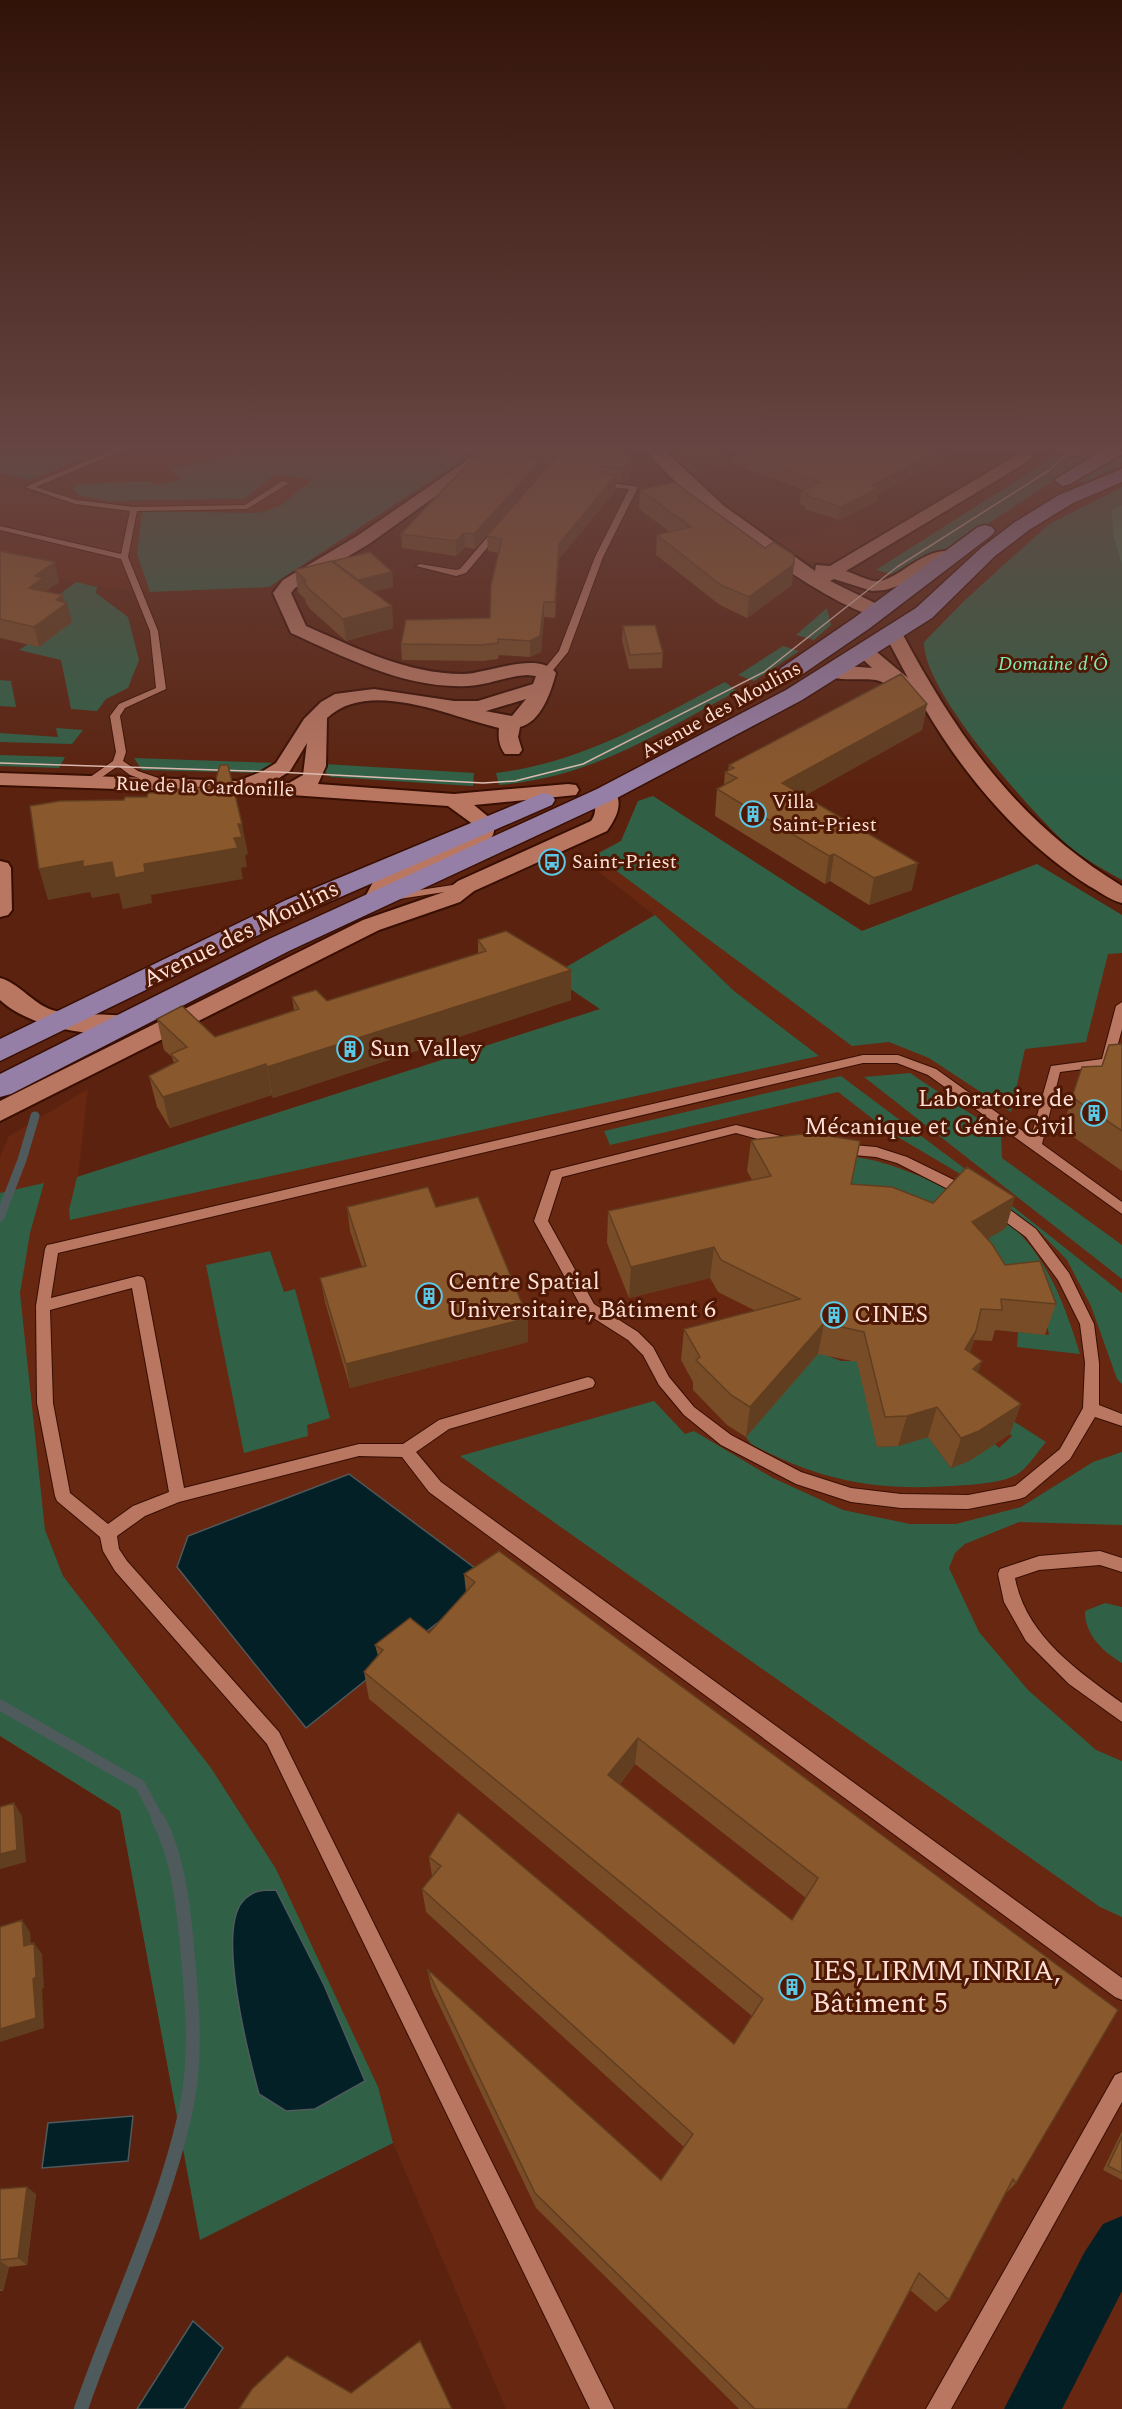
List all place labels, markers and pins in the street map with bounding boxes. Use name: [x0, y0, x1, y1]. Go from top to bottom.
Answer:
place label: Villa Saint-Priest: [772, 787, 877, 840]
building icon: Villa Saint-Priest: [738, 799, 768, 829]
bus stop icon: Saint-Priest: [537, 847, 567, 877]
place label: Saint-Priest: [572, 847, 677, 877]
place label: Sun Valley: [370, 1031, 483, 1067]
building icon: Sun Valley: [335, 1034, 365, 1064]
place label: Laboratoire de Mécanique et Génie Civil: [804, 1081, 1074, 1145]
building icon: Laboratoire de Mécanique et Génie Civil: [1079, 1098, 1109, 1128]
place label: Centre Spatial Universitaire, Bâtiment 6: [448, 1264, 716, 1328]
building icon: Centre Spatial Universitaire, Bâtiment 6: [414, 1281, 444, 1311]
place label: CINES: [854, 1297, 928, 1333]
building icon: CINES: [819, 1300, 849, 1330]
place label: IES,LIRMM,INRIA, Bâtiment 5: [812, 1950, 1061, 2025]
building icon: IES,LIRMM,INRIA, Bâtiment 5: [777, 1972, 807, 2002]

